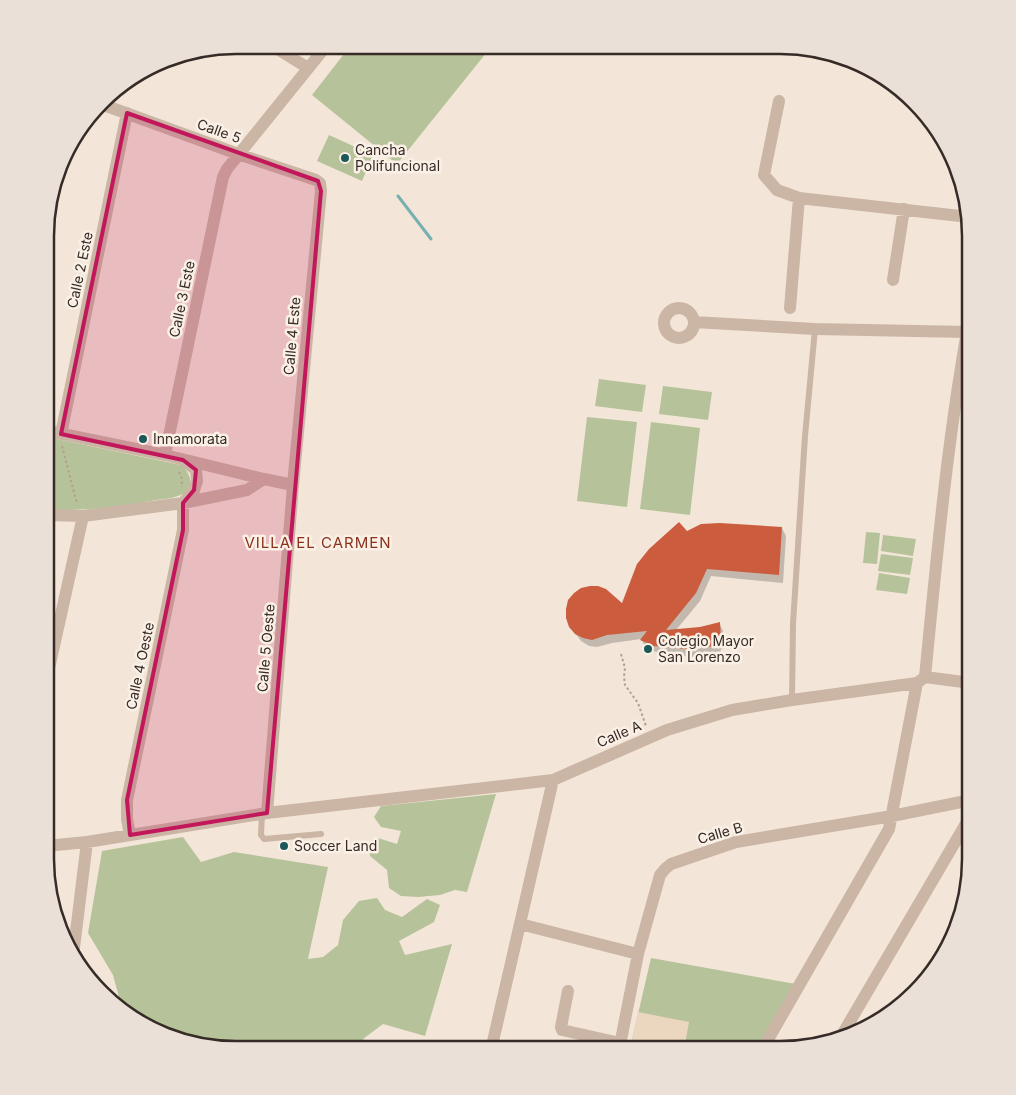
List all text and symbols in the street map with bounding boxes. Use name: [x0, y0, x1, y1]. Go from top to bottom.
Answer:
street label: Calle 5: [195, 115, 243, 146]
place label: Cancha Polifuncional: [355, 141, 440, 174]
marker: Cancha Polifuncional: [339, 152, 351, 164]
street label: Calle 2 Este: [63, 230, 96, 310]
street label: Calle 3 Este: [165, 259, 198, 339]
street label: Calle 4 Este: [280, 296, 303, 376]
place label: Innamorata: [153, 430, 227, 447]
marker: Innamorata: [137, 433, 149, 445]
district label: VILLA EL CARMEN: [244, 533, 392, 552]
street label: Calle 5 Oeste: [253, 603, 278, 693]
street label: Calle 4 Oeste: [122, 621, 157, 711]
place label: Colegio Mayor San Lorenzo: [658, 632, 754, 665]
marker: Colegio Mayor San Lorenzo: [642, 643, 654, 655]
street label: Calle A: [594, 716, 644, 750]
street label: Calle B: [695, 818, 744, 847]
place label: Soccer Land: [294, 837, 377, 854]
marker: Soccer Land: [278, 840, 290, 852]

